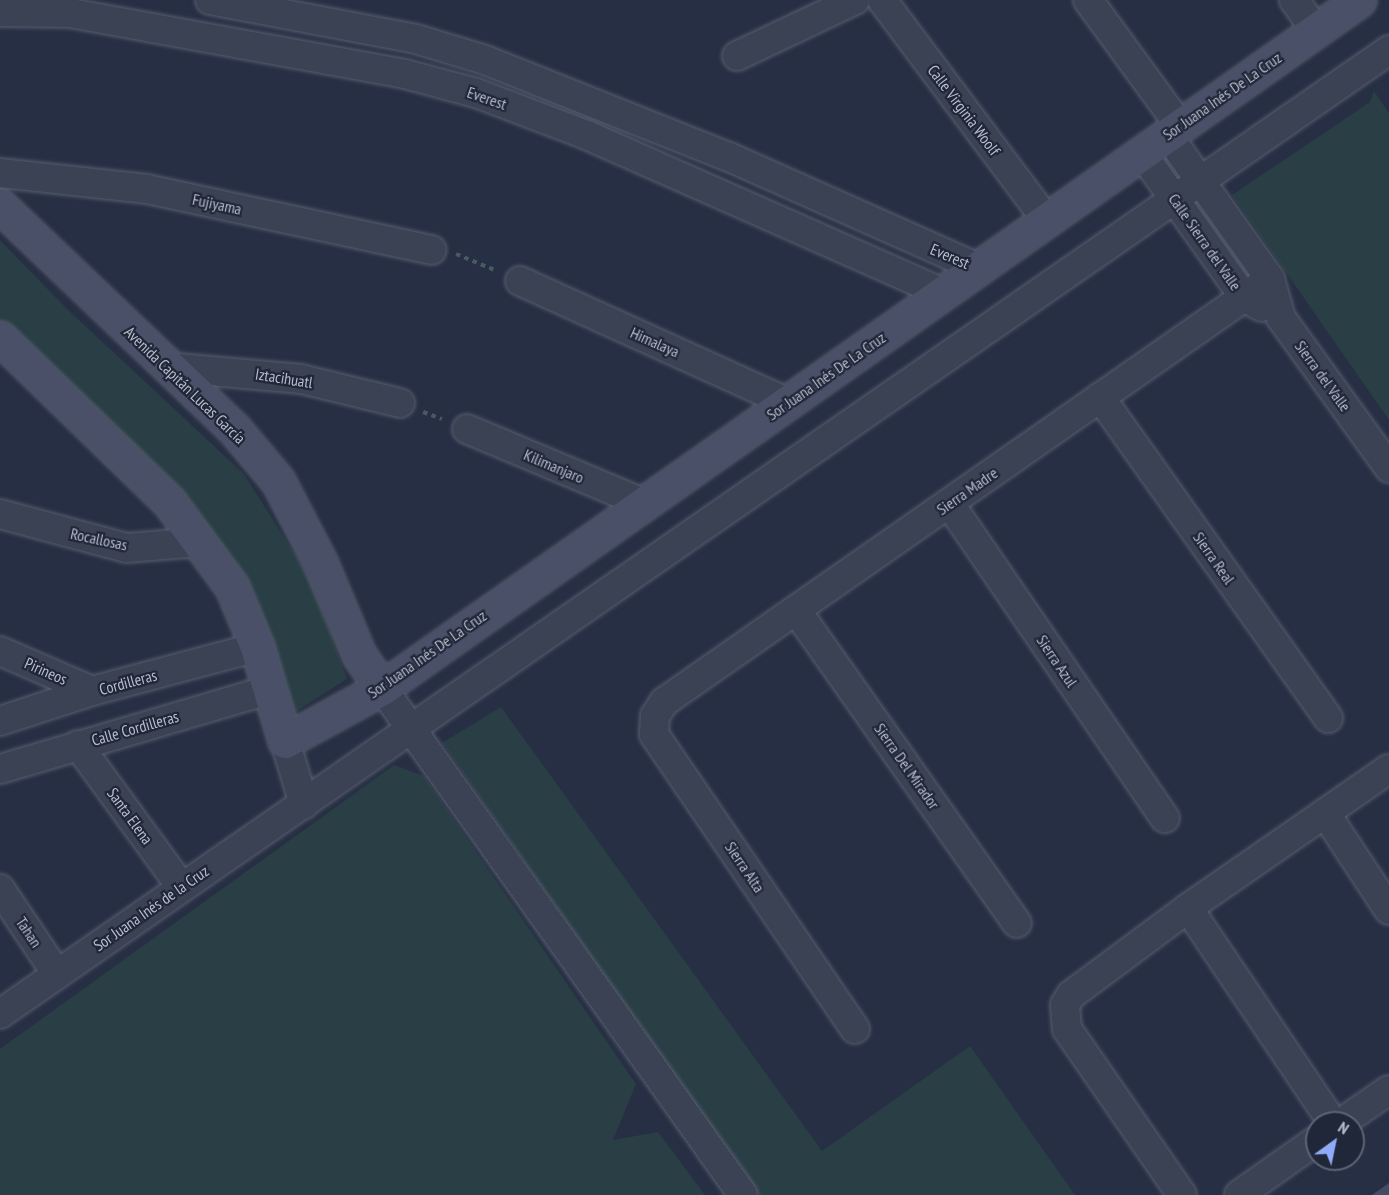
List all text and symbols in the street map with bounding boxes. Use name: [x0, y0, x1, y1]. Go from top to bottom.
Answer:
street label: Sor Juana Inés De La Cruz: [1159, 48, 1285, 144]
street label: Calle Virginia Woolf: [924, 61, 1004, 159]
street label: Everest: [465, 82, 509, 114]
street label: Fujiyama: [191, 189, 243, 219]
street label: Calle Sierra del Valle: [1164, 190, 1246, 294]
street label: Everest: [928, 239, 972, 273]
street label: Avenida Capitán Lucas García: [121, 322, 249, 448]
street label: Himalaya: [628, 323, 682, 361]
street label: Sor Juana Inés De La Cruz: [763, 328, 889, 424]
street label: Sierra del Valle: [1291, 337, 1355, 415]
street label: Iztacihuatl: [254, 364, 314, 392]
street label: Kilimanjaro: [521, 445, 587, 487]
street label: Sierra Madre: [933, 463, 1001, 519]
street label: Rocallosas: [69, 524, 129, 554]
street label: Sierra Real: [1189, 528, 1239, 588]
street label: Sor Juana Inés De La Cruz: [364, 606, 490, 702]
street label: Sierra Azul: [1032, 631, 1082, 691]
street label: Pirineos: [22, 653, 70, 689]
street label: Cordilleras: [97, 665, 159, 699]
street label: Calle Cordilleras: [89, 706, 181, 750]
street label: Sierra Del Mirador: [870, 719, 944, 813]
street label: Santa Elena: [103, 784, 157, 848]
street label: Sierra Alta: [721, 838, 769, 896]
street label: Sor Juana Inés de la Cruz: [90, 861, 212, 955]
street label: Tahan: [12, 913, 46, 951]
north arrow: [1305, 1111, 1365, 1171]
text: N: [1335, 1117, 1353, 1138]

